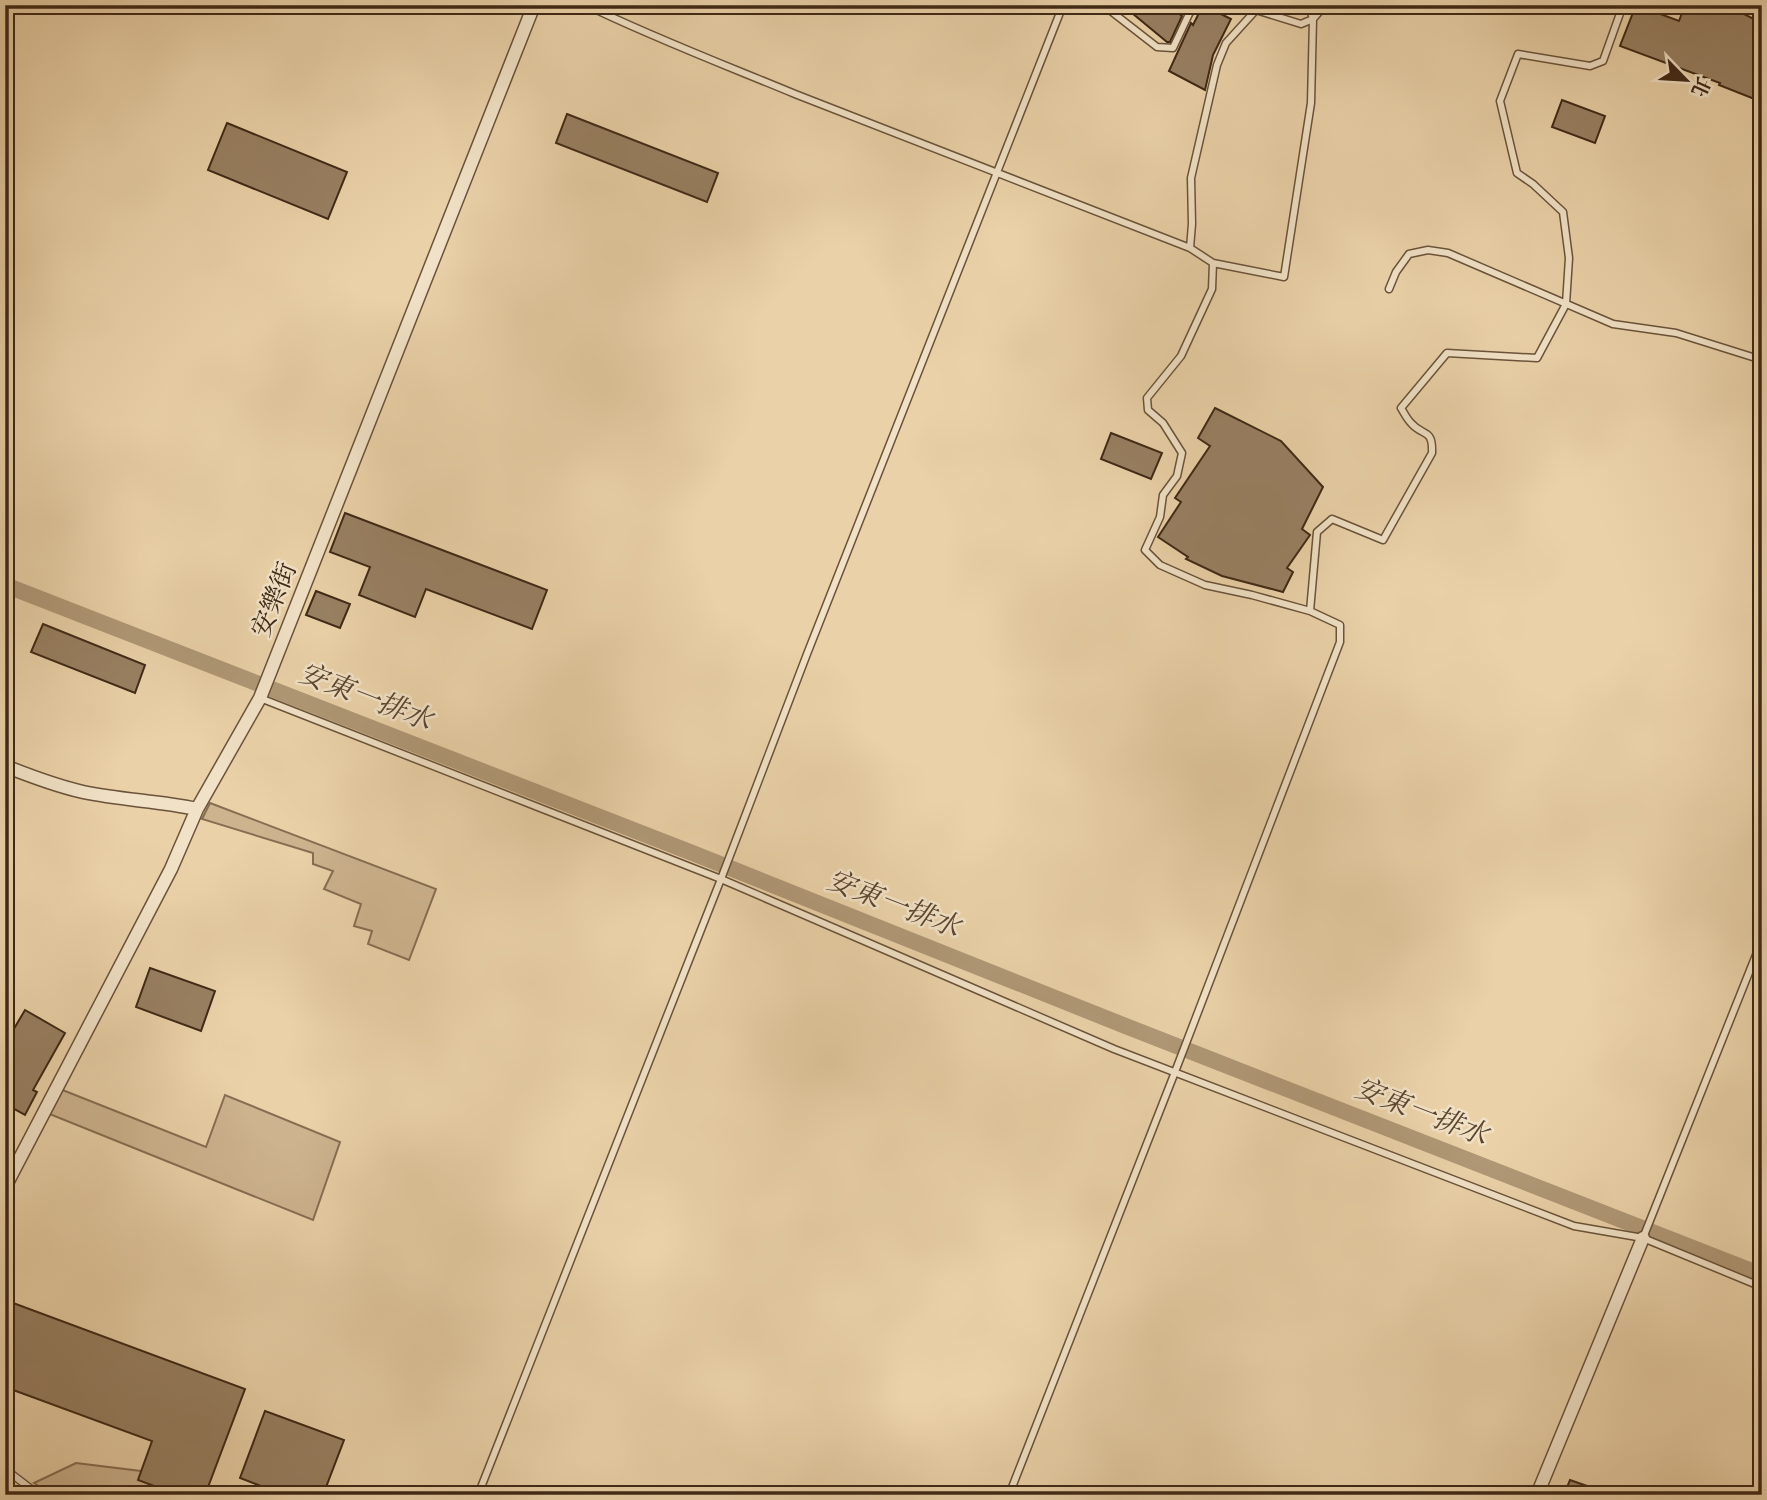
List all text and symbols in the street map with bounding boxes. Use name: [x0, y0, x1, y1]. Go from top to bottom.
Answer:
north arrow: [1652, 46, 1722, 116]
text: 北: [1685, 73, 1714, 100]
street label: 安樂街: [245, 558, 305, 642]
water label: 安東一排水: [293, 657, 439, 740]
water label: 安東一排水: [821, 864, 967, 947]
water label: 安東一排水: [1349, 1072, 1495, 1155]

